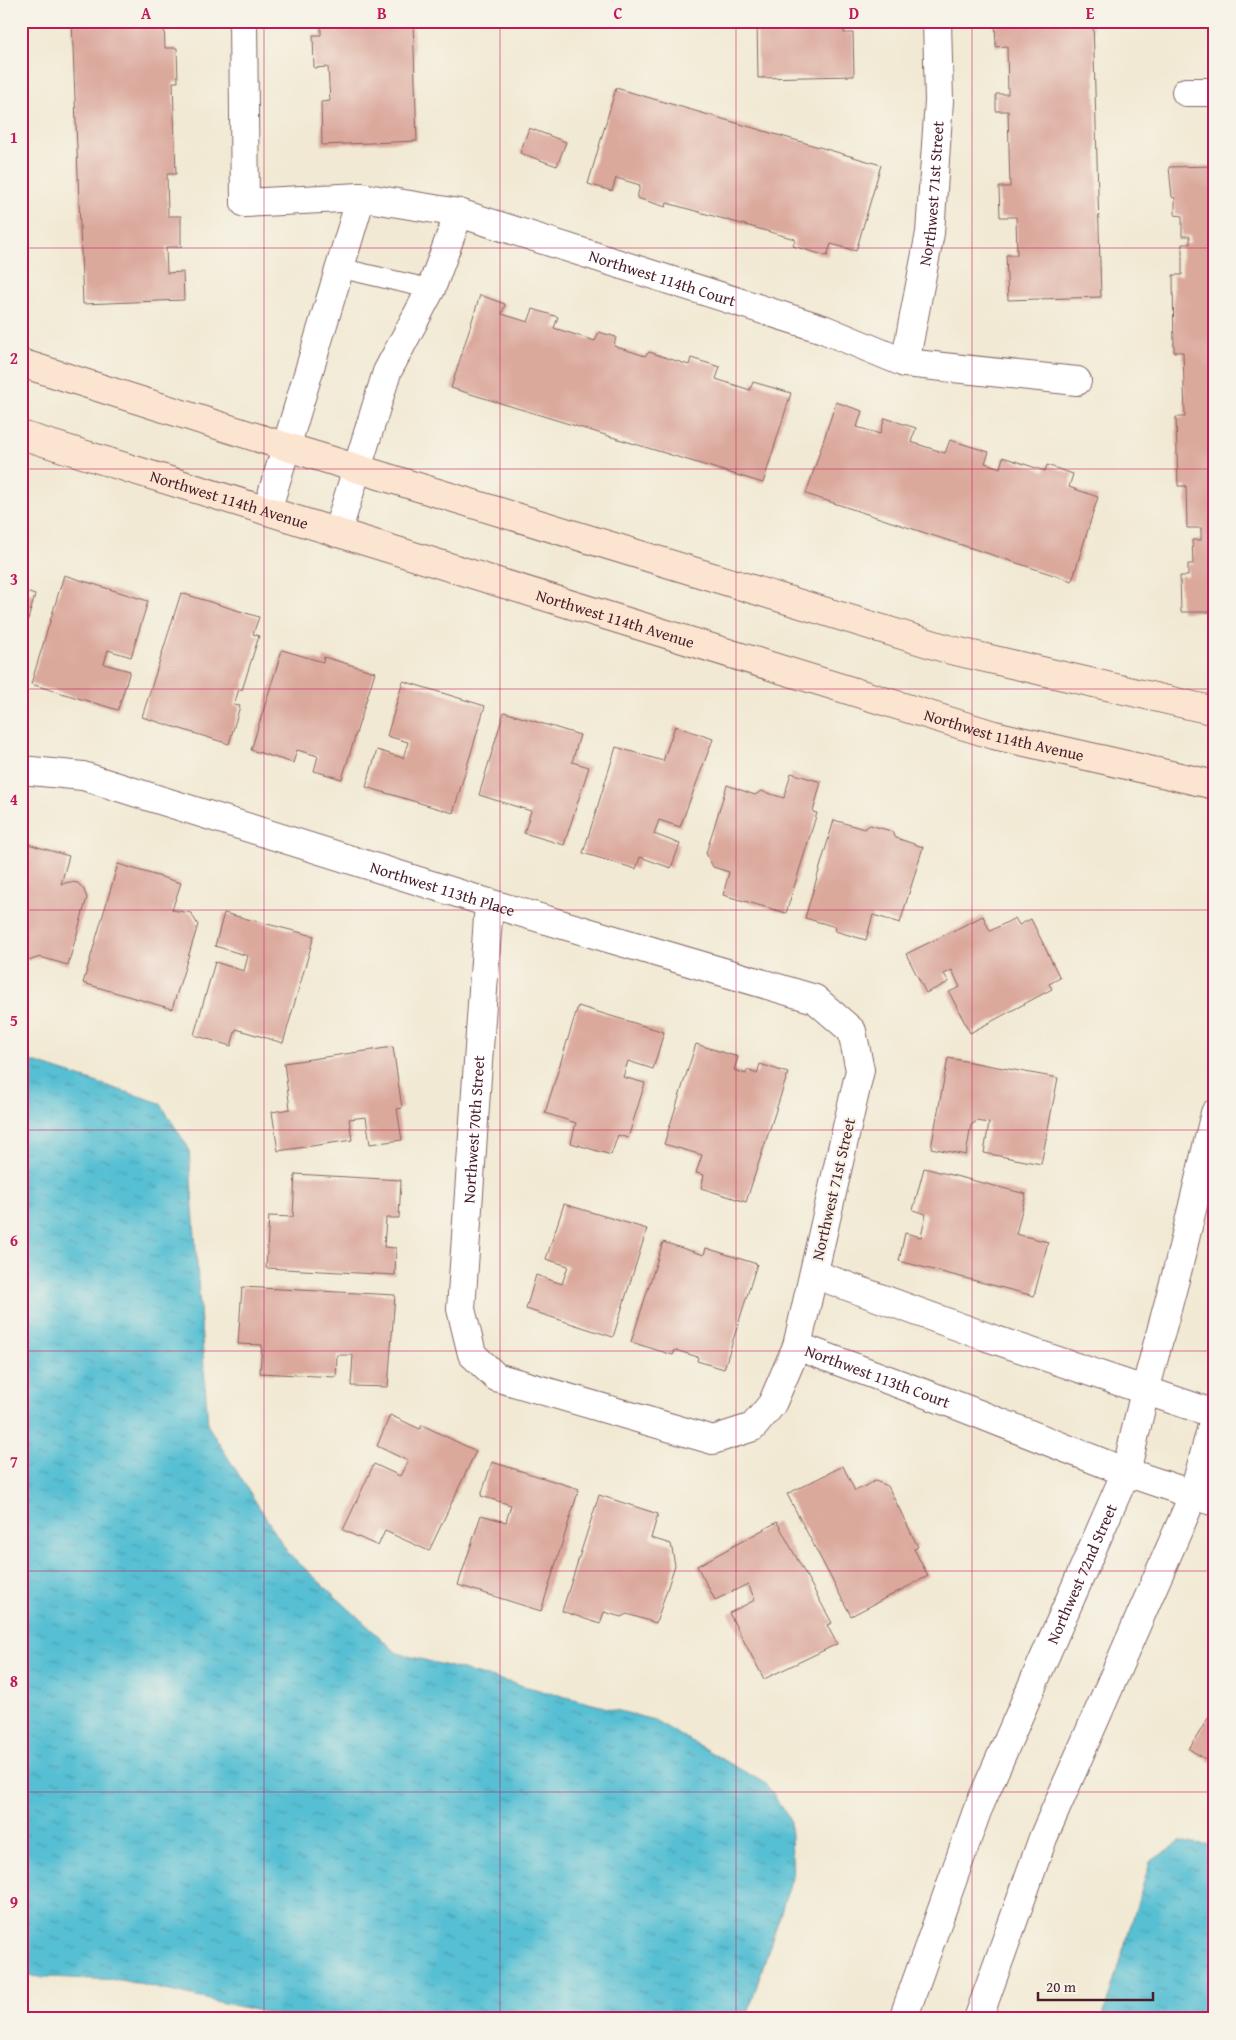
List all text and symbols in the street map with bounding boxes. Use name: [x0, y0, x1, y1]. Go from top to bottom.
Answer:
text: A: [141, 1, 152, 25]
text: B: [377, 1, 387, 25]
text: C: [613, 1, 623, 25]
text: D: [849, 1, 859, 25]
text: E: [1086, 1, 1095, 25]
street label: Northwest 71st Street: [912, 120, 950, 268]
text: 1: [10, 125, 18, 149]
street label: Northwest 114th Court: [586, 243, 739, 313]
text: 2: [10, 346, 18, 370]
street label: Northwest 114th Avenue: [147, 464, 311, 535]
text: 3: [10, 567, 18, 591]
street label: Northwest 114th Avenue: [533, 583, 698, 654]
street label: Northwest 114th Avenue: [921, 702, 1086, 767]
text: 4: [10, 787, 18, 811]
street label: Northwest 113th Place: [367, 855, 518, 922]
text: 5: [10, 1008, 18, 1032]
street label: Northwest 70th Street: [456, 1054, 490, 1204]
street label: Northwest 71st Street: [805, 1115, 861, 1263]
text: 6: [10, 1228, 18, 1252]
street label: Northwest 113th Court: [802, 1338, 954, 1414]
text: 7: [10, 1449, 18, 1473]
street label: Northwest 72nd Street: [1040, 1499, 1123, 1648]
text: 8: [10, 1669, 18, 1693]
text: 9: [10, 1890, 18, 1914]
scale bar: [1038, 1970, 1154, 2002]
text: 20 m: [1046, 1976, 1077, 1997]

